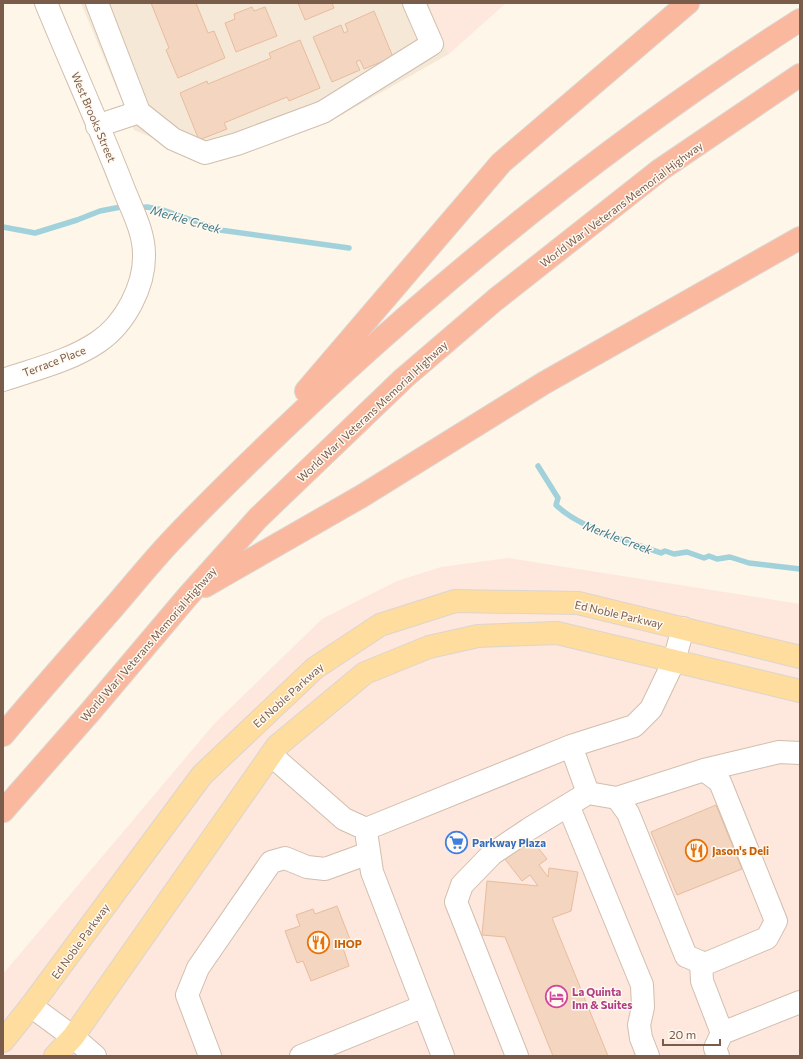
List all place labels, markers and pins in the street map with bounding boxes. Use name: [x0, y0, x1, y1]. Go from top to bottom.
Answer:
supermarket icon: Parkway Plaza: [444, 829, 470, 855]
place label: Parkway Plaza: [472, 836, 546, 849]
restaurant icon: Jason's Deli: [683, 837, 709, 863]
place label: Jason's Deli: [712, 844, 769, 858]
restaurant icon: IHOP: [305, 930, 331, 956]
place label: IHOP: [334, 937, 362, 950]
hotel icon: La Quinta Inn & Suites: [543, 984, 569, 1010]
place label: La Quinta Inn & Suites: [572, 985, 632, 1011]

